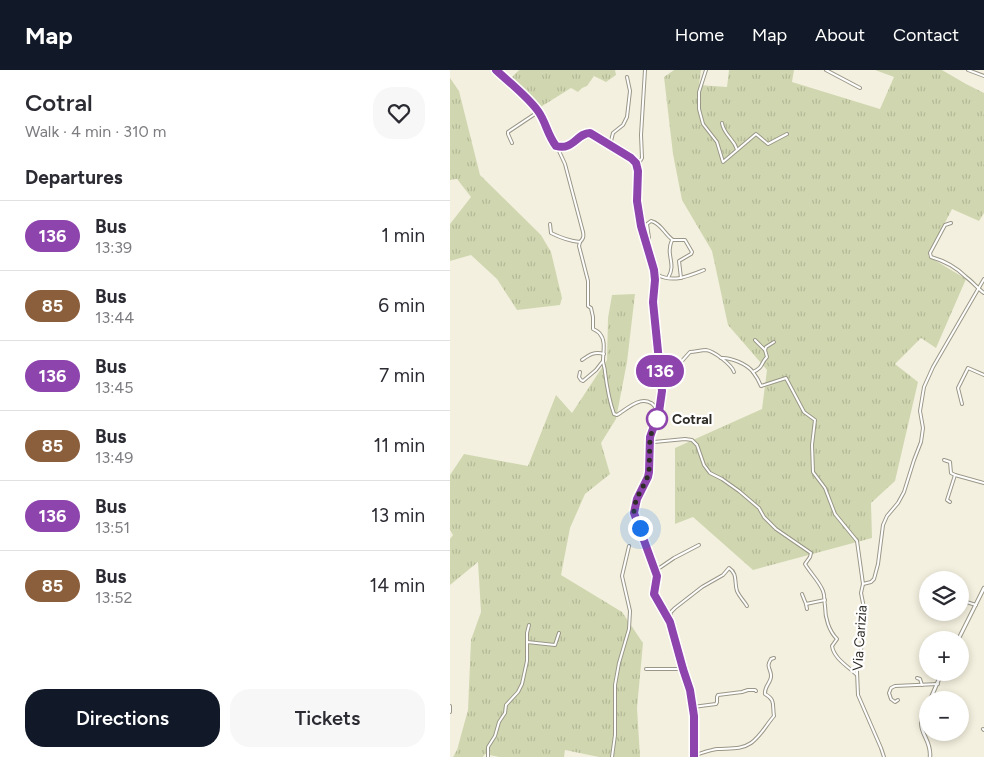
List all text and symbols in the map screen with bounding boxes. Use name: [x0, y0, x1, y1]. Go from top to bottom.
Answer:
text: Map: [25, 21, 73, 50]
text: Home: [675, 24, 724, 46]
text: Map: [752, 24, 787, 46]
text: About: [815, 24, 865, 46]
text: Contact: [893, 24, 959, 46]
button: heart: [373, 87, 425, 139]
text: Cotral: [25, 88, 93, 117]
text: Walk · 4 min · 310 m: [25, 122, 166, 141]
text: Departures: [25, 166, 123, 189]
text: Bus: [95, 215, 126, 238]
text: 1 min: [381, 224, 425, 247]
text: 136: [38, 225, 67, 247]
text: 13:39: [95, 238, 132, 257]
text: Bus: [95, 285, 126, 308]
text: 6 min: [378, 294, 425, 317]
text: 85: [42, 295, 63, 317]
text: 13:44: [95, 308, 134, 327]
text: Bus: [95, 355, 126, 378]
line badge: 136: [631, 355, 689, 387]
text: 136: [646, 360, 674, 382]
text: 7 min: [379, 364, 425, 387]
text: 136: [38, 365, 67, 387]
text: 13:45: [95, 378, 134, 397]
marker: Cotral: [646, 408, 668, 430]
place label: Cotral: [672, 411, 712, 428]
text: Bus: [95, 425, 126, 448]
text: 11 min: [373, 434, 425, 457]
text: 85: [42, 435, 63, 457]
text: 13:49: [95, 448, 133, 467]
text: Bus: [95, 495, 126, 518]
text: 13 min: [371, 504, 425, 527]
text: 136: [38, 505, 67, 527]
your location: [628, 516, 653, 541]
text: 13:51: [95, 518, 130, 537]
text: Bus: [95, 565, 126, 588]
map controls: [919, 571, 969, 741]
button: layers: [919, 571, 969, 621]
text: 14 min: [369, 574, 425, 597]
text: 85: [42, 575, 63, 597]
text: 13:52: [95, 588, 133, 607]
street label: Via Carizia: [849, 604, 871, 672]
button: +: [919, 631, 969, 681]
button: Directions: [25, 689, 220, 747]
button: Tickets: [230, 689, 425, 747]
button: −: [919, 691, 969, 741]

